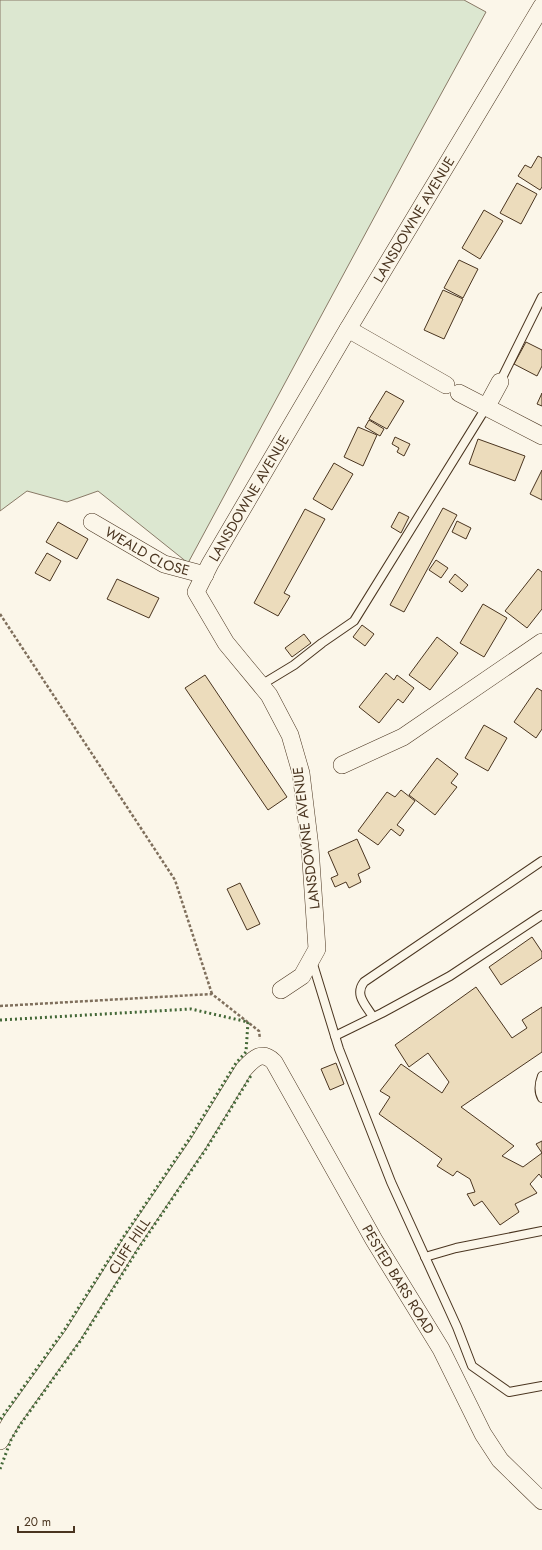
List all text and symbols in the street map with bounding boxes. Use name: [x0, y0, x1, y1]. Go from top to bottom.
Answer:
street label: LANSDOWNE AVENUE: [368, 153, 459, 286]
street label: LANSDOWNE AVENUE: [204, 431, 294, 565]
street label: WEALD CLOSE: [101, 522, 192, 580]
street label: LANSDOWNE AVENUE: [287, 766, 325, 910]
street label: CLIFF HILL: [103, 1213, 155, 1278]
street label: PESTED BARS ROAD: [357, 1221, 439, 1338]
scale bar: [18, 1508, 74, 1534]
text: 20 m: [24, 1513, 51, 1531]

